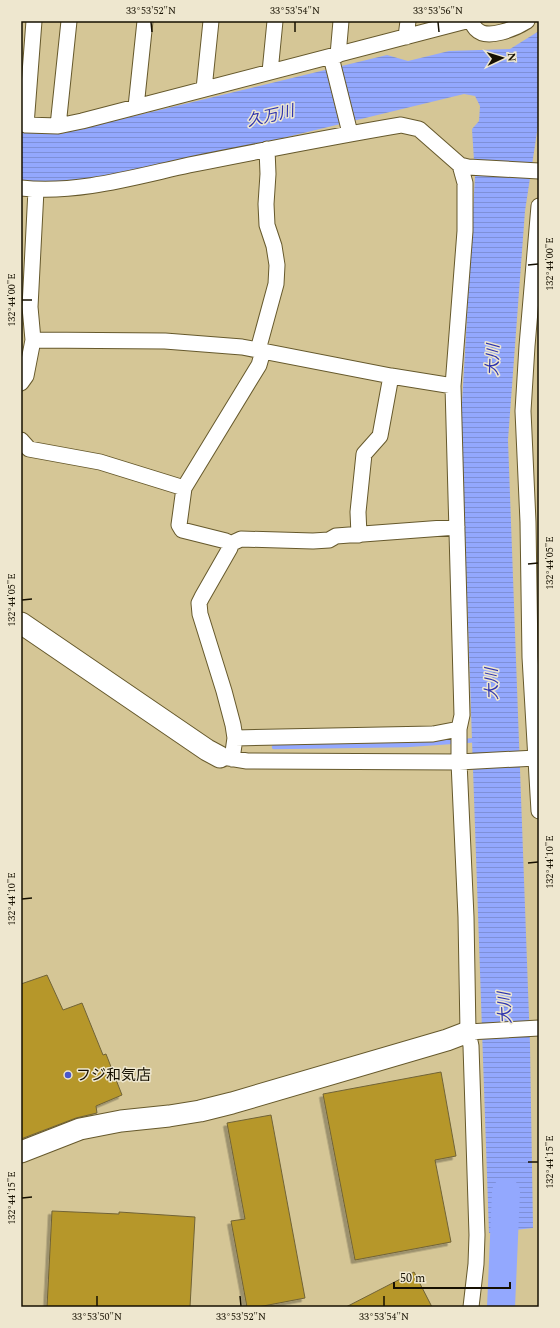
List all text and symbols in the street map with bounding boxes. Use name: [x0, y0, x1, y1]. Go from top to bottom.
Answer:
text: 33°53'52"N: [126, 3, 176, 19]
text: 33°53'54"N: [270, 3, 320, 19]
text: 33°53'56"N: [413, 3, 463, 19]
north arrow: [482, 38, 522, 78]
text: N: [503, 52, 520, 62]
water label: 久万川: [244, 98, 298, 133]
text: 132°44'00"E: [542, 237, 558, 291]
text: 132°44'00"E: [4, 273, 20, 327]
water label: 大川: [480, 342, 506, 376]
text: 132°44'05"E: [542, 536, 558, 590]
text: 132°44'05"E: [4, 573, 20, 627]
water label: 大川: [480, 666, 504, 700]
text: 132°44'10"E: [542, 835, 558, 889]
text: 132°44'10"E: [4, 872, 20, 926]
water label: 大川: [492, 989, 518, 1025]
place label: フジ和気店: [76, 1064, 151, 1087]
marker: フジ和気店: [63, 1070, 73, 1080]
text: 132°44'15"E: [542, 1135, 558, 1189]
text: 132°44'15"E: [4, 1171, 20, 1225]
scale bar: [394, 1264, 510, 1290]
text: 50 m: [400, 1269, 425, 1288]
text: 33°53'50"N: [72, 1309, 122, 1325]
text: 33°53'52"N: [216, 1309, 266, 1325]
text: 33°53'54"N: [359, 1309, 409, 1325]

